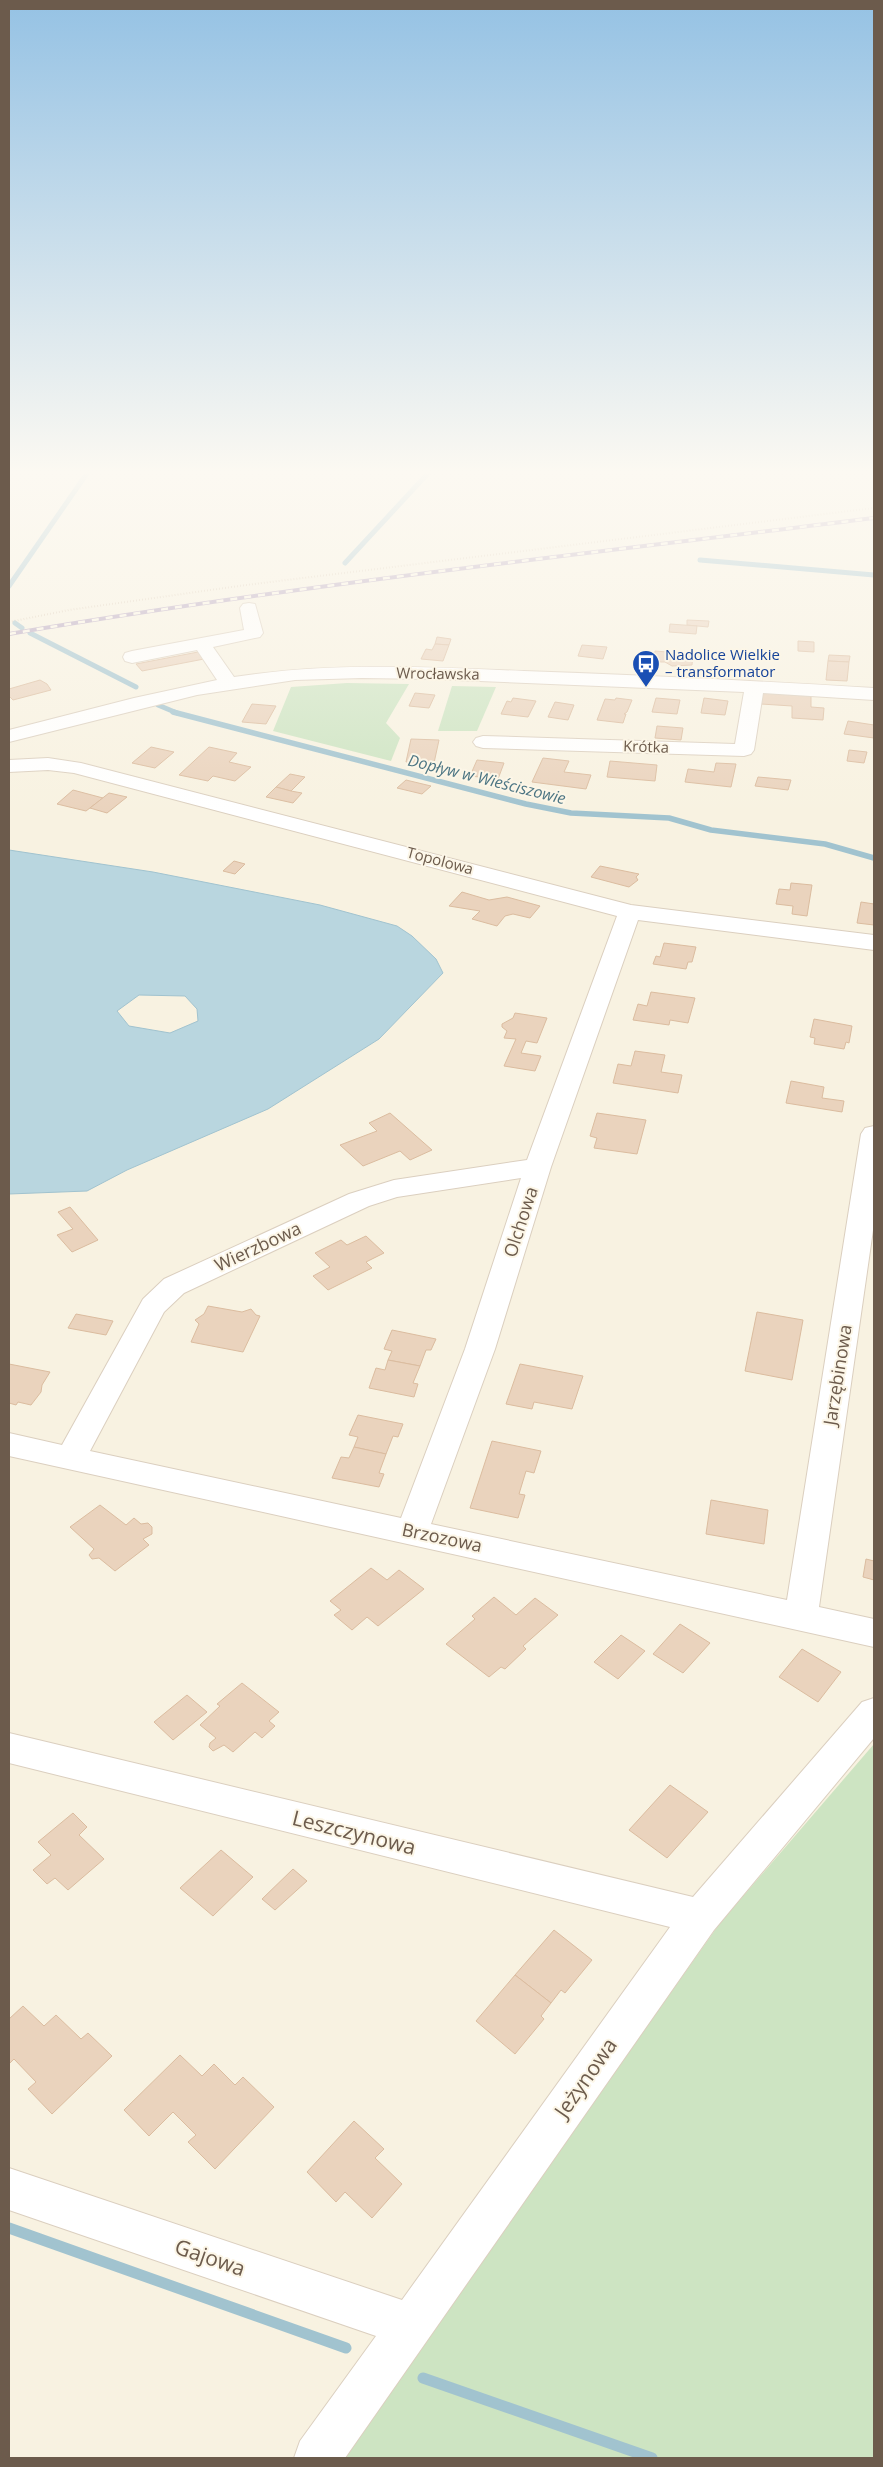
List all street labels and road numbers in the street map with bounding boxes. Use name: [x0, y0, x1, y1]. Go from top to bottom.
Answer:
street label: Wrocławska: [396, 662, 480, 684]
street label: Krótka: [623, 735, 669, 757]
street label: Topolowa: [405, 842, 476, 879]
street label: Olchowa: [497, 1183, 543, 1260]
street label: Wierzbowa: [210, 1216, 305, 1277]
street label: Jarzębinowa: [817, 1323, 857, 1429]
street label: Brzozowa: [400, 1517, 485, 1557]
street label: Leszczynowa: [289, 1803, 419, 1861]
street label: Jeżynowa: [546, 2032, 623, 2124]
street label: Gajowa: [171, 2232, 249, 2282]

